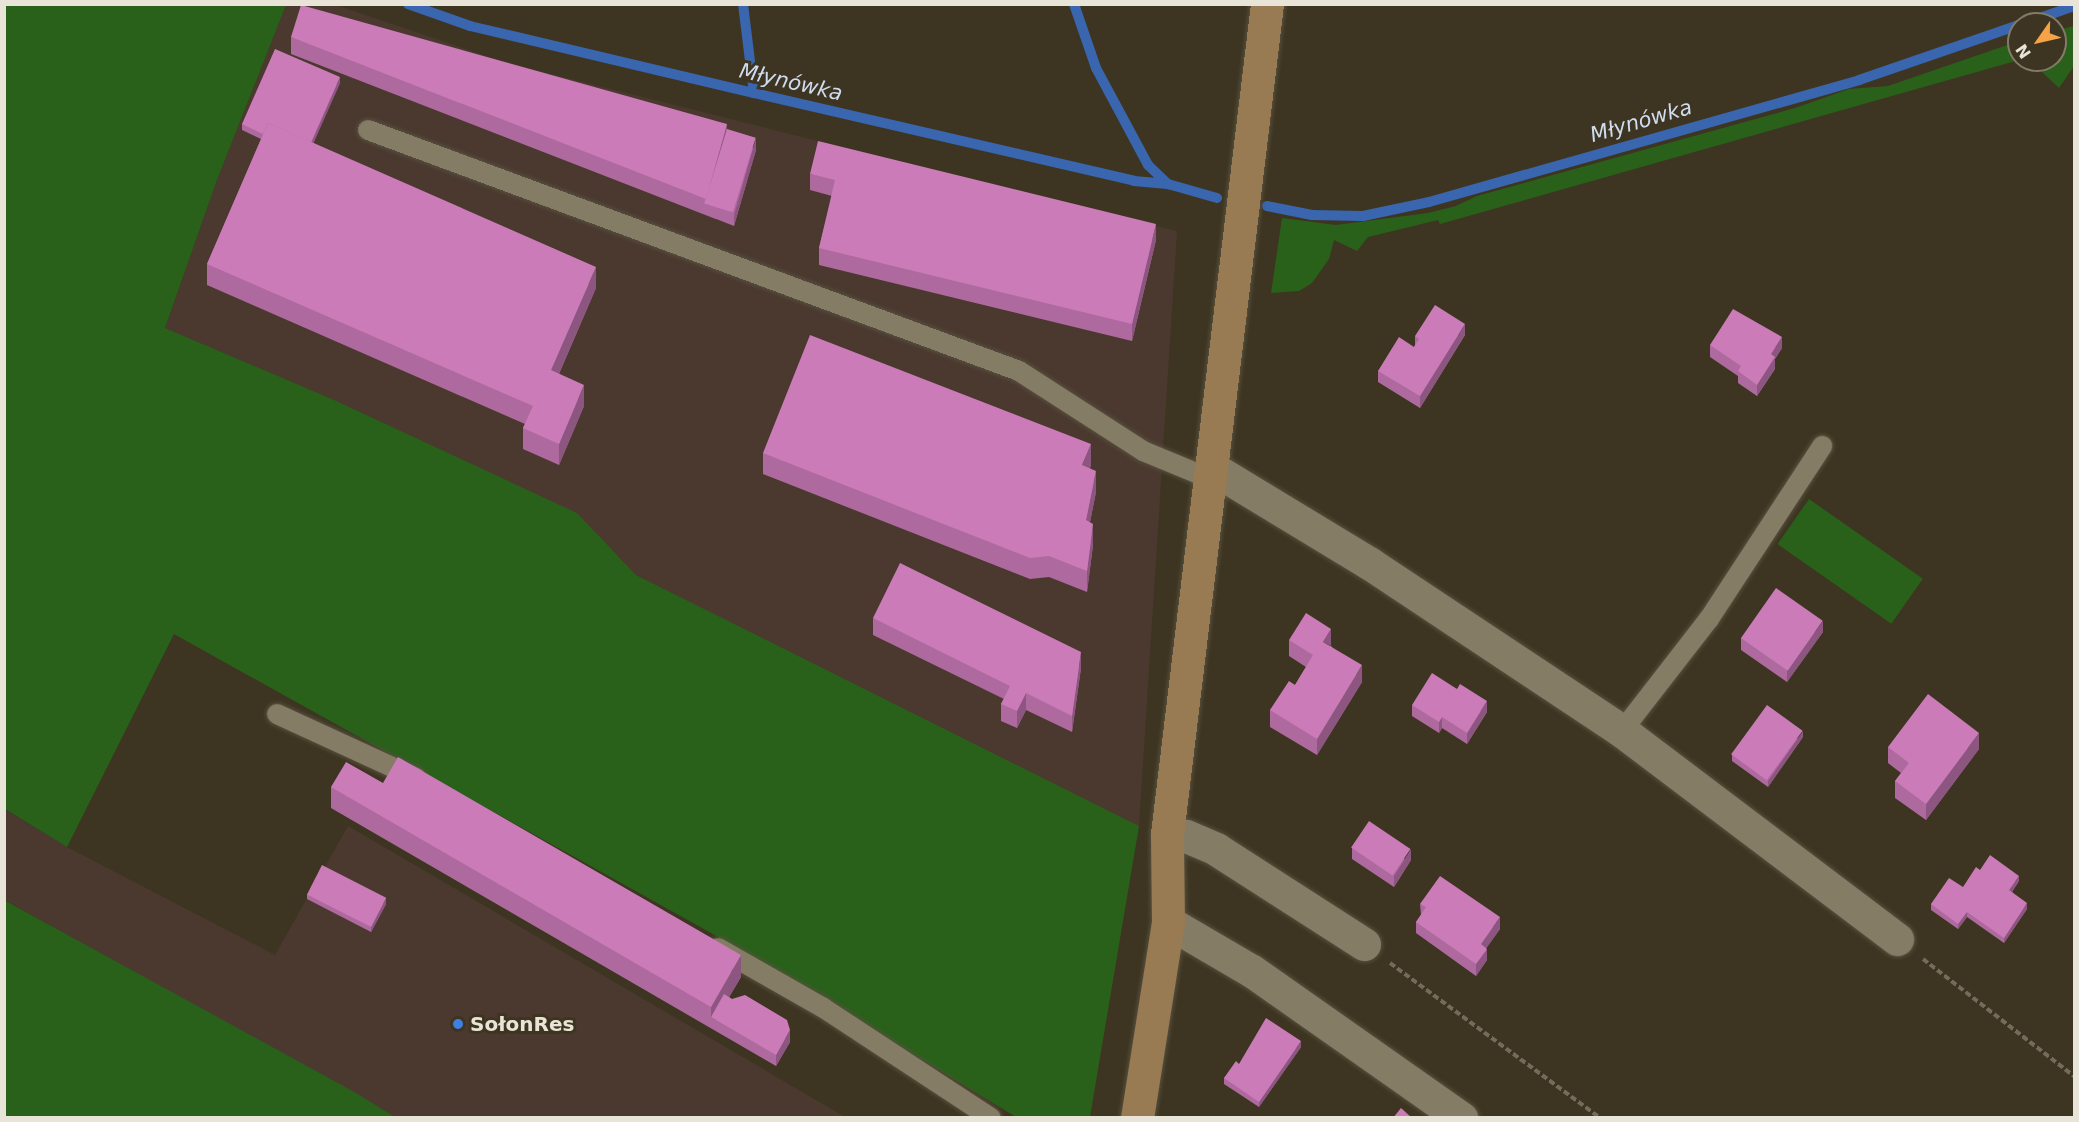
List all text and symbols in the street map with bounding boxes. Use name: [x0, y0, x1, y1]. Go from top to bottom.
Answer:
north arrow: [2007, 12, 2067, 72]
text: N: [2012, 40, 2035, 62]
water label: Młynówka: [737, 58, 845, 106]
water label: Młynówka: [1587, 94, 1695, 148]
place label: SołonRes: [470, 1012, 574, 1036]
marker: SołonRes: [451, 1017, 465, 1031]

